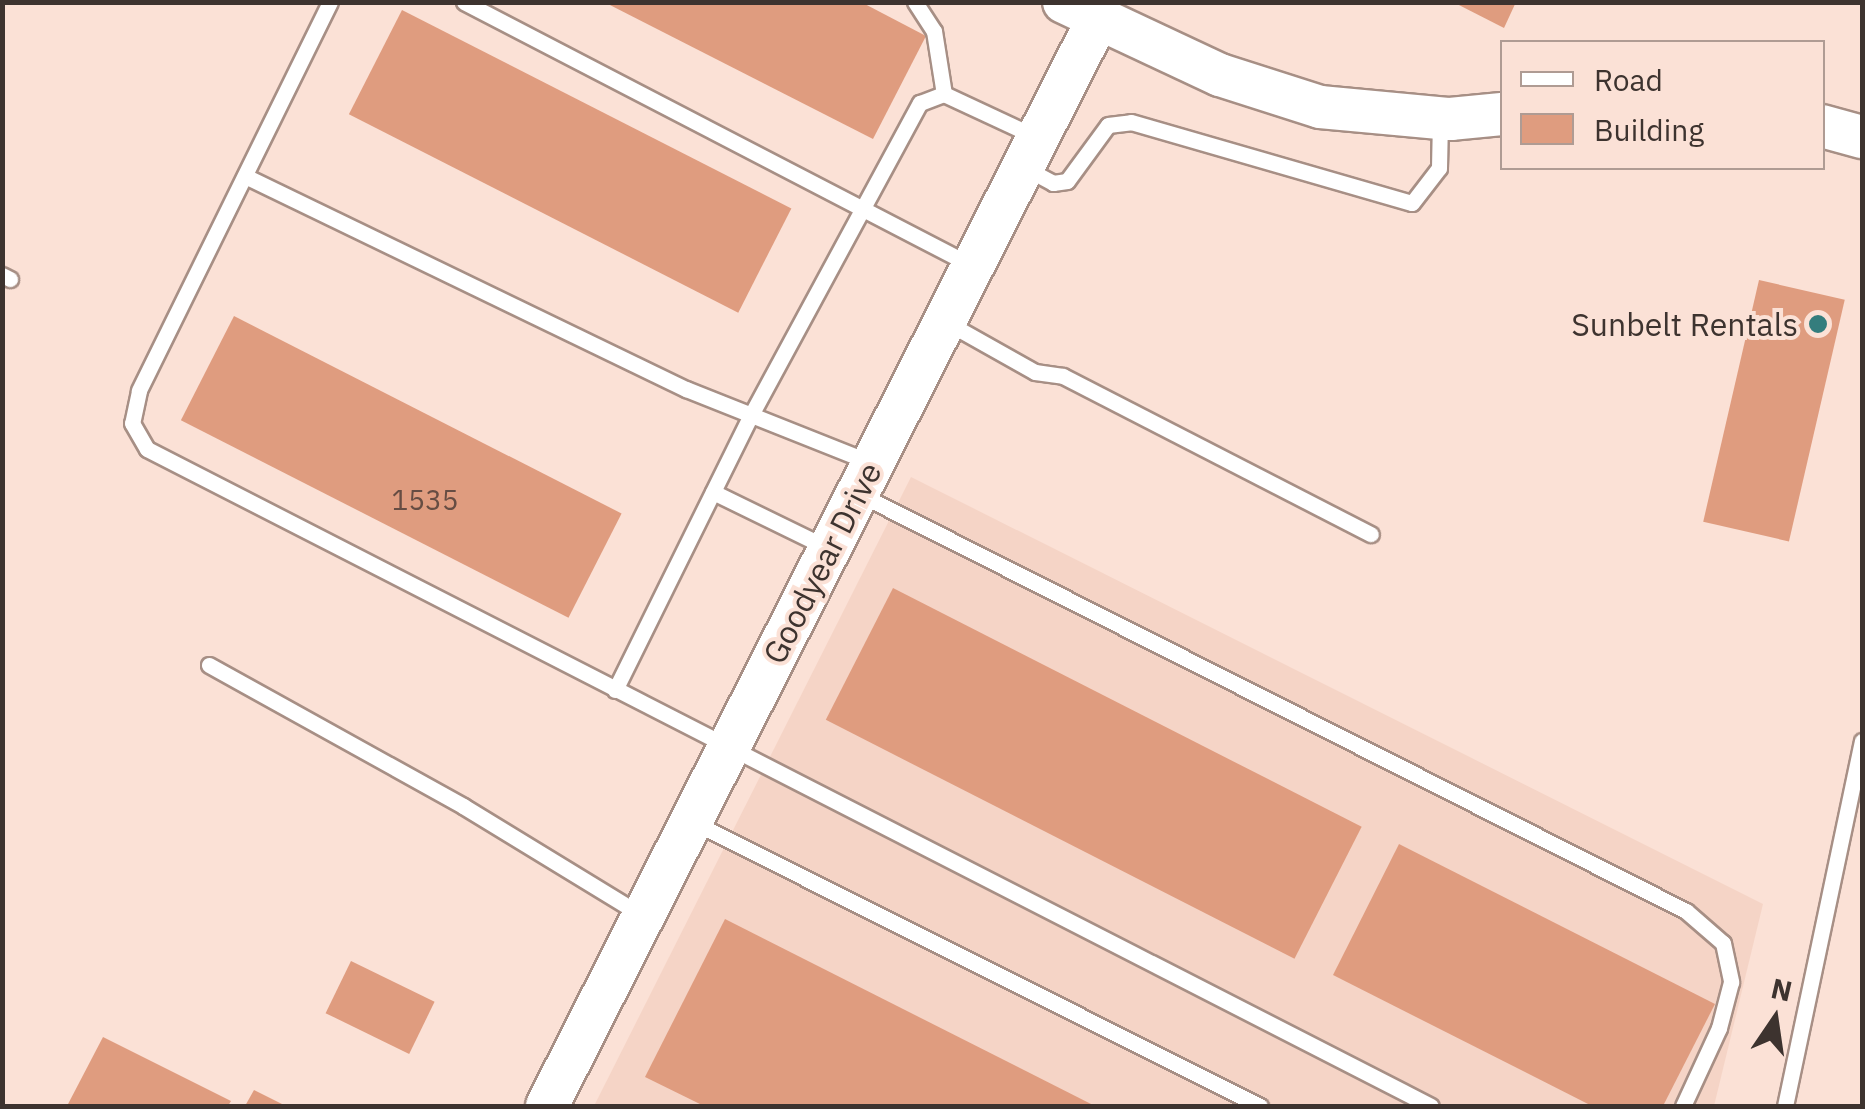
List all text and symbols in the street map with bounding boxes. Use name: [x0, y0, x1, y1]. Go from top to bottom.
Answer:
legend: [1500, 40, 1825, 170]
text: Road: [1594, 60, 1663, 99]
text: Building: [1594, 110, 1704, 149]
place label: Sunbelt Rentals: [1571, 305, 1798, 343]
marker: Sunbelt Rentals: [1807, 313, 1829, 335]
street label: Goodyear Drive: [755, 456, 889, 670]
house number: 1535: [391, 483, 459, 517]
north arrow: [1725, 969, 1825, 1069]
text: N: [1768, 969, 1796, 1010]

